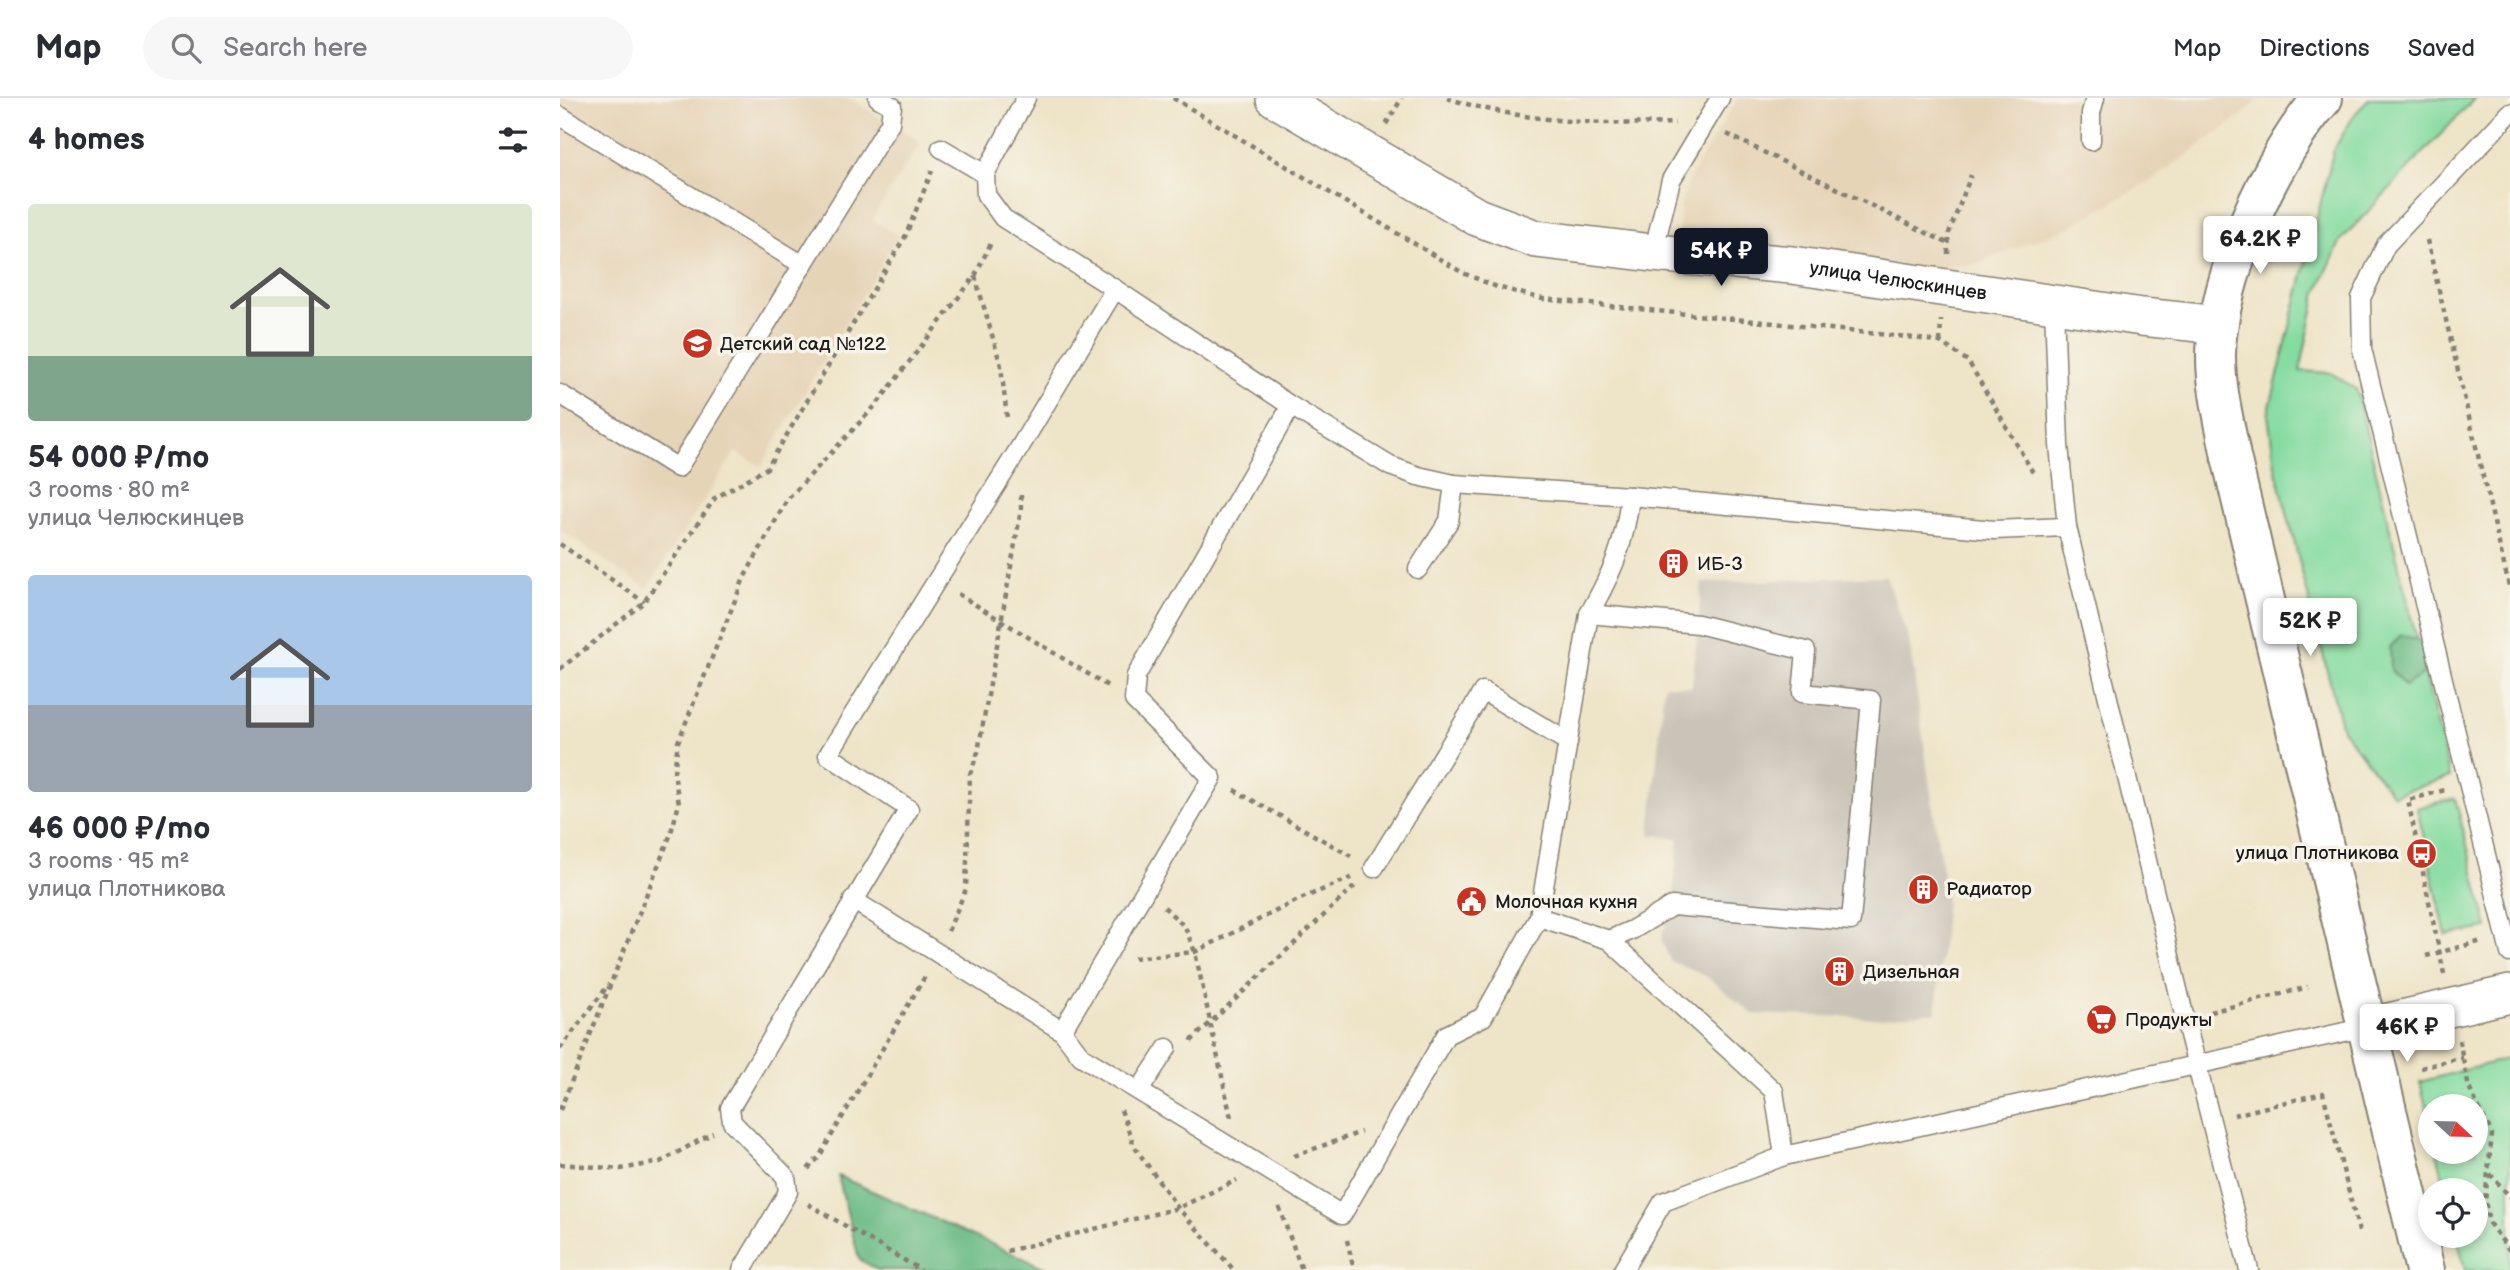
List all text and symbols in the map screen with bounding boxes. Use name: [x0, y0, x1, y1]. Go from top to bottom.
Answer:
search box: [143, 17, 633, 80]
text: Map: [35, 28, 101, 68]
icon: search: [167, 29, 205, 67]
text: Search here: [223, 33, 367, 64]
text: Map: [2173, 34, 2221, 63]
text: Directions: [2259, 34, 2370, 63]
text: Saved: [2408, 34, 2475, 63]
icon: filters: [494, 121, 532, 159]
text: 4 homes: [28, 122, 145, 158]
pin: 64.2K ₽: [2195, 216, 2325, 276]
text: 64.2K ₽: [2219, 225, 2301, 253]
pin: 54K ₽: [1672, 228, 1770, 288]
text: 54K ₽: [1690, 237, 1752, 265]
icon: home: [217, 249, 343, 375]
street label: улица Челюскинцев: [1808, 256, 1988, 305]
school or university icon: Детский сад №122: [680, 327, 714, 361]
place label: Детский сад №122: [720, 333, 887, 356]
text: 54 000 ₽/mo: [28, 440, 209, 476]
text: 3 rooms · 80 m²: [28, 476, 190, 504]
text: улица Челюскинцев: [28, 504, 244, 532]
building icon: ИБ-3: [1657, 547, 1691, 581]
place label: ИБ-3: [1697, 553, 1743, 576]
pin: 52K ₽: [2261, 598, 2359, 658]
text: 52K ₽: [2279, 607, 2341, 635]
icon: home: [217, 620, 343, 746]
text: 46 000 ₽/mo: [28, 811, 210, 847]
bus stop icon: улица Плотникова: [2405, 836, 2439, 870]
place label: улица Плотникова: [2236, 842, 2399, 865]
text: 3 rooms · 95 m²: [28, 847, 189, 875]
building icon: Радиатор: [1906, 872, 1940, 906]
text: улица Плотникова: [28, 875, 226, 903]
place label: Радиатор: [1946, 878, 2032, 901]
public building icon: Молочная кухня: [1455, 885, 1489, 919]
place label: Молочная кухня: [1495, 891, 1638, 914]
building icon: Дизельная: [1823, 955, 1857, 989]
place label: Дизельная: [1863, 961, 1960, 984]
supermarket icon: Продукты: [2085, 1003, 2119, 1037]
pin: 46K ₽: [2358, 1004, 2456, 1064]
place label: Продукты: [2125, 1009, 2212, 1032]
text: 46K ₽: [2376, 1013, 2438, 1041]
north arrow: [2418, 1094, 2488, 1164]
map controls: [2418, 1094, 2488, 1248]
button: locate: [2418, 1178, 2488, 1248]

